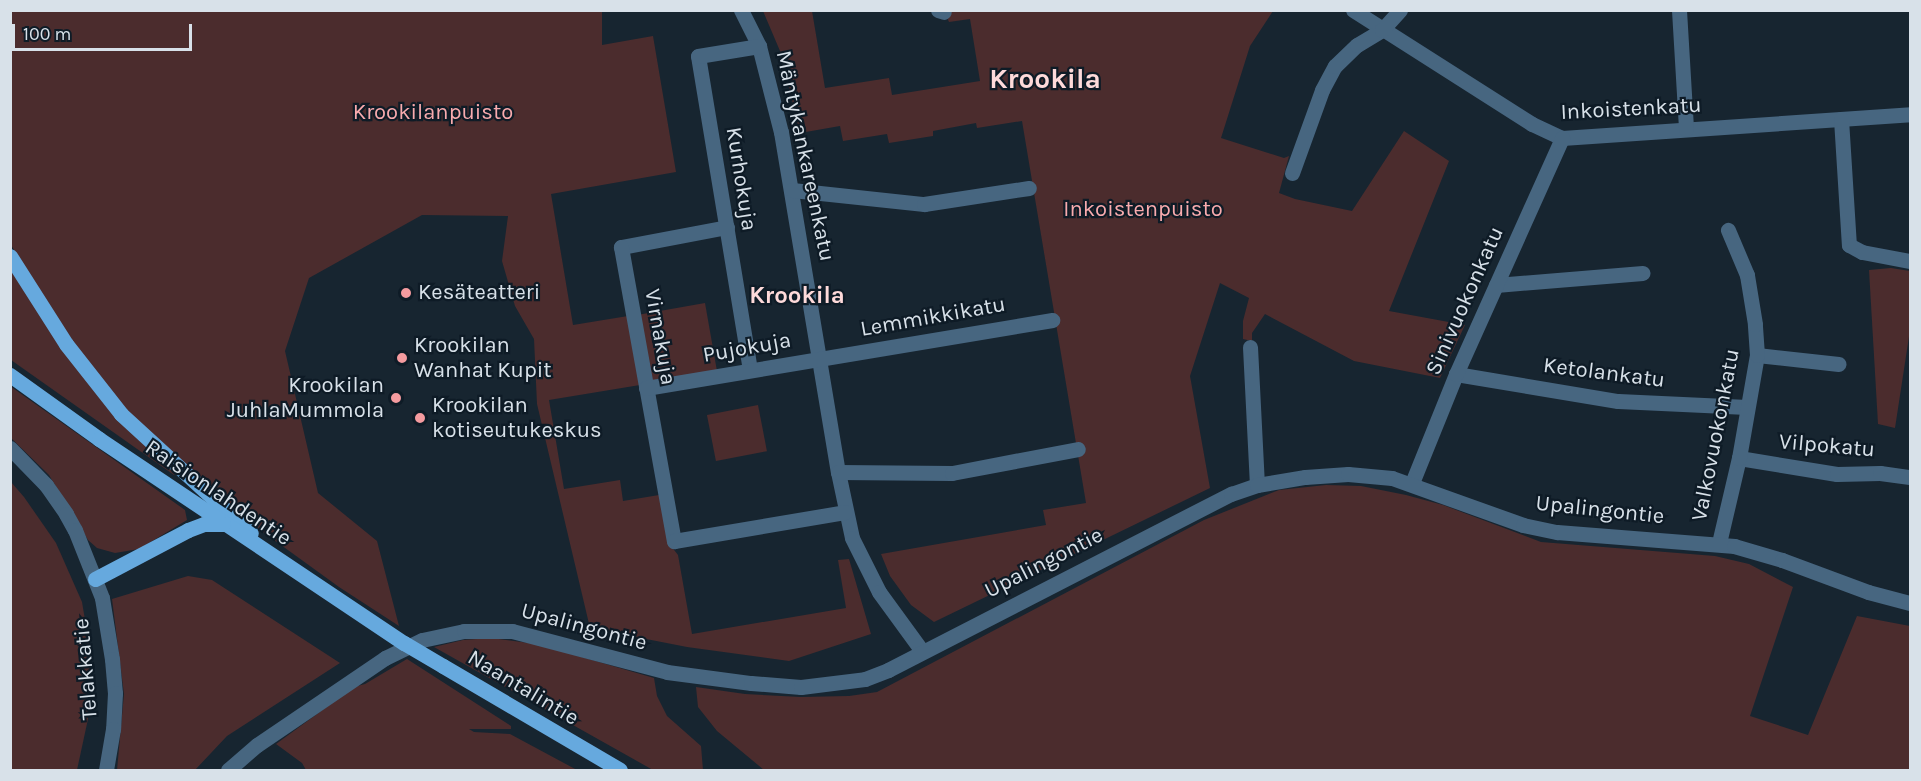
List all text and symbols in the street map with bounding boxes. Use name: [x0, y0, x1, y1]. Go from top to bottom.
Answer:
scale bar: [15, 12, 195, 50]
text: 100 m: [23, 23, 71, 45]
street label: Mäntykankareenkatu: [770, 48, 840, 264]
district label: Krookila: [989, 62, 1101, 96]
street label: Inkoistenkatu: [1560, 92, 1702, 126]
park label: Krookilanpuisto: [353, 100, 513, 126]
street label: Kurhokuja: [720, 125, 762, 233]
park label: Inkoistenpuisto: [1063, 197, 1223, 223]
street label: Sinivuokonkatu: [1420, 223, 1510, 379]
place label: Kesäteatteri: [418, 280, 540, 306]
district label: Krookila: [749, 282, 845, 310]
marker: Kesäteatteri: [399, 286, 413, 300]
street label: Virnakuja: [639, 287, 681, 387]
street label: Lemmikkikatu: [858, 291, 1008, 343]
street label: Pujokuja: [701, 327, 793, 369]
place label: Krookilan Wanhat Kupit: [414, 332, 552, 384]
street label: Valkovuokonkatu: [1686, 347, 1746, 523]
marker: Krookilan Wanhat Kupit: [395, 351, 409, 365]
street label: Ketolankatu: [1542, 352, 1666, 394]
place label: Krookilan JuhlaMummola: [227, 372, 384, 424]
marker: Krookilan JuhlaMummola: [389, 391, 403, 405]
place label: Krookilan kotiseutukeskus: [432, 392, 602, 444]
marker: Krookilan kotiseutukeskus: [413, 411, 427, 425]
street label: Vilpokatu: [1778, 429, 1876, 463]
street label: Raisionlahdentie: [140, 434, 296, 552]
street label: Upalingontie: [1534, 490, 1666, 530]
street label: Upalingontie: [980, 522, 1108, 604]
street label: Upalingontie: [518, 598, 650, 656]
street label: Telakkatie: [68, 617, 104, 721]
street label: Naantalintie: [463, 644, 583, 732]

